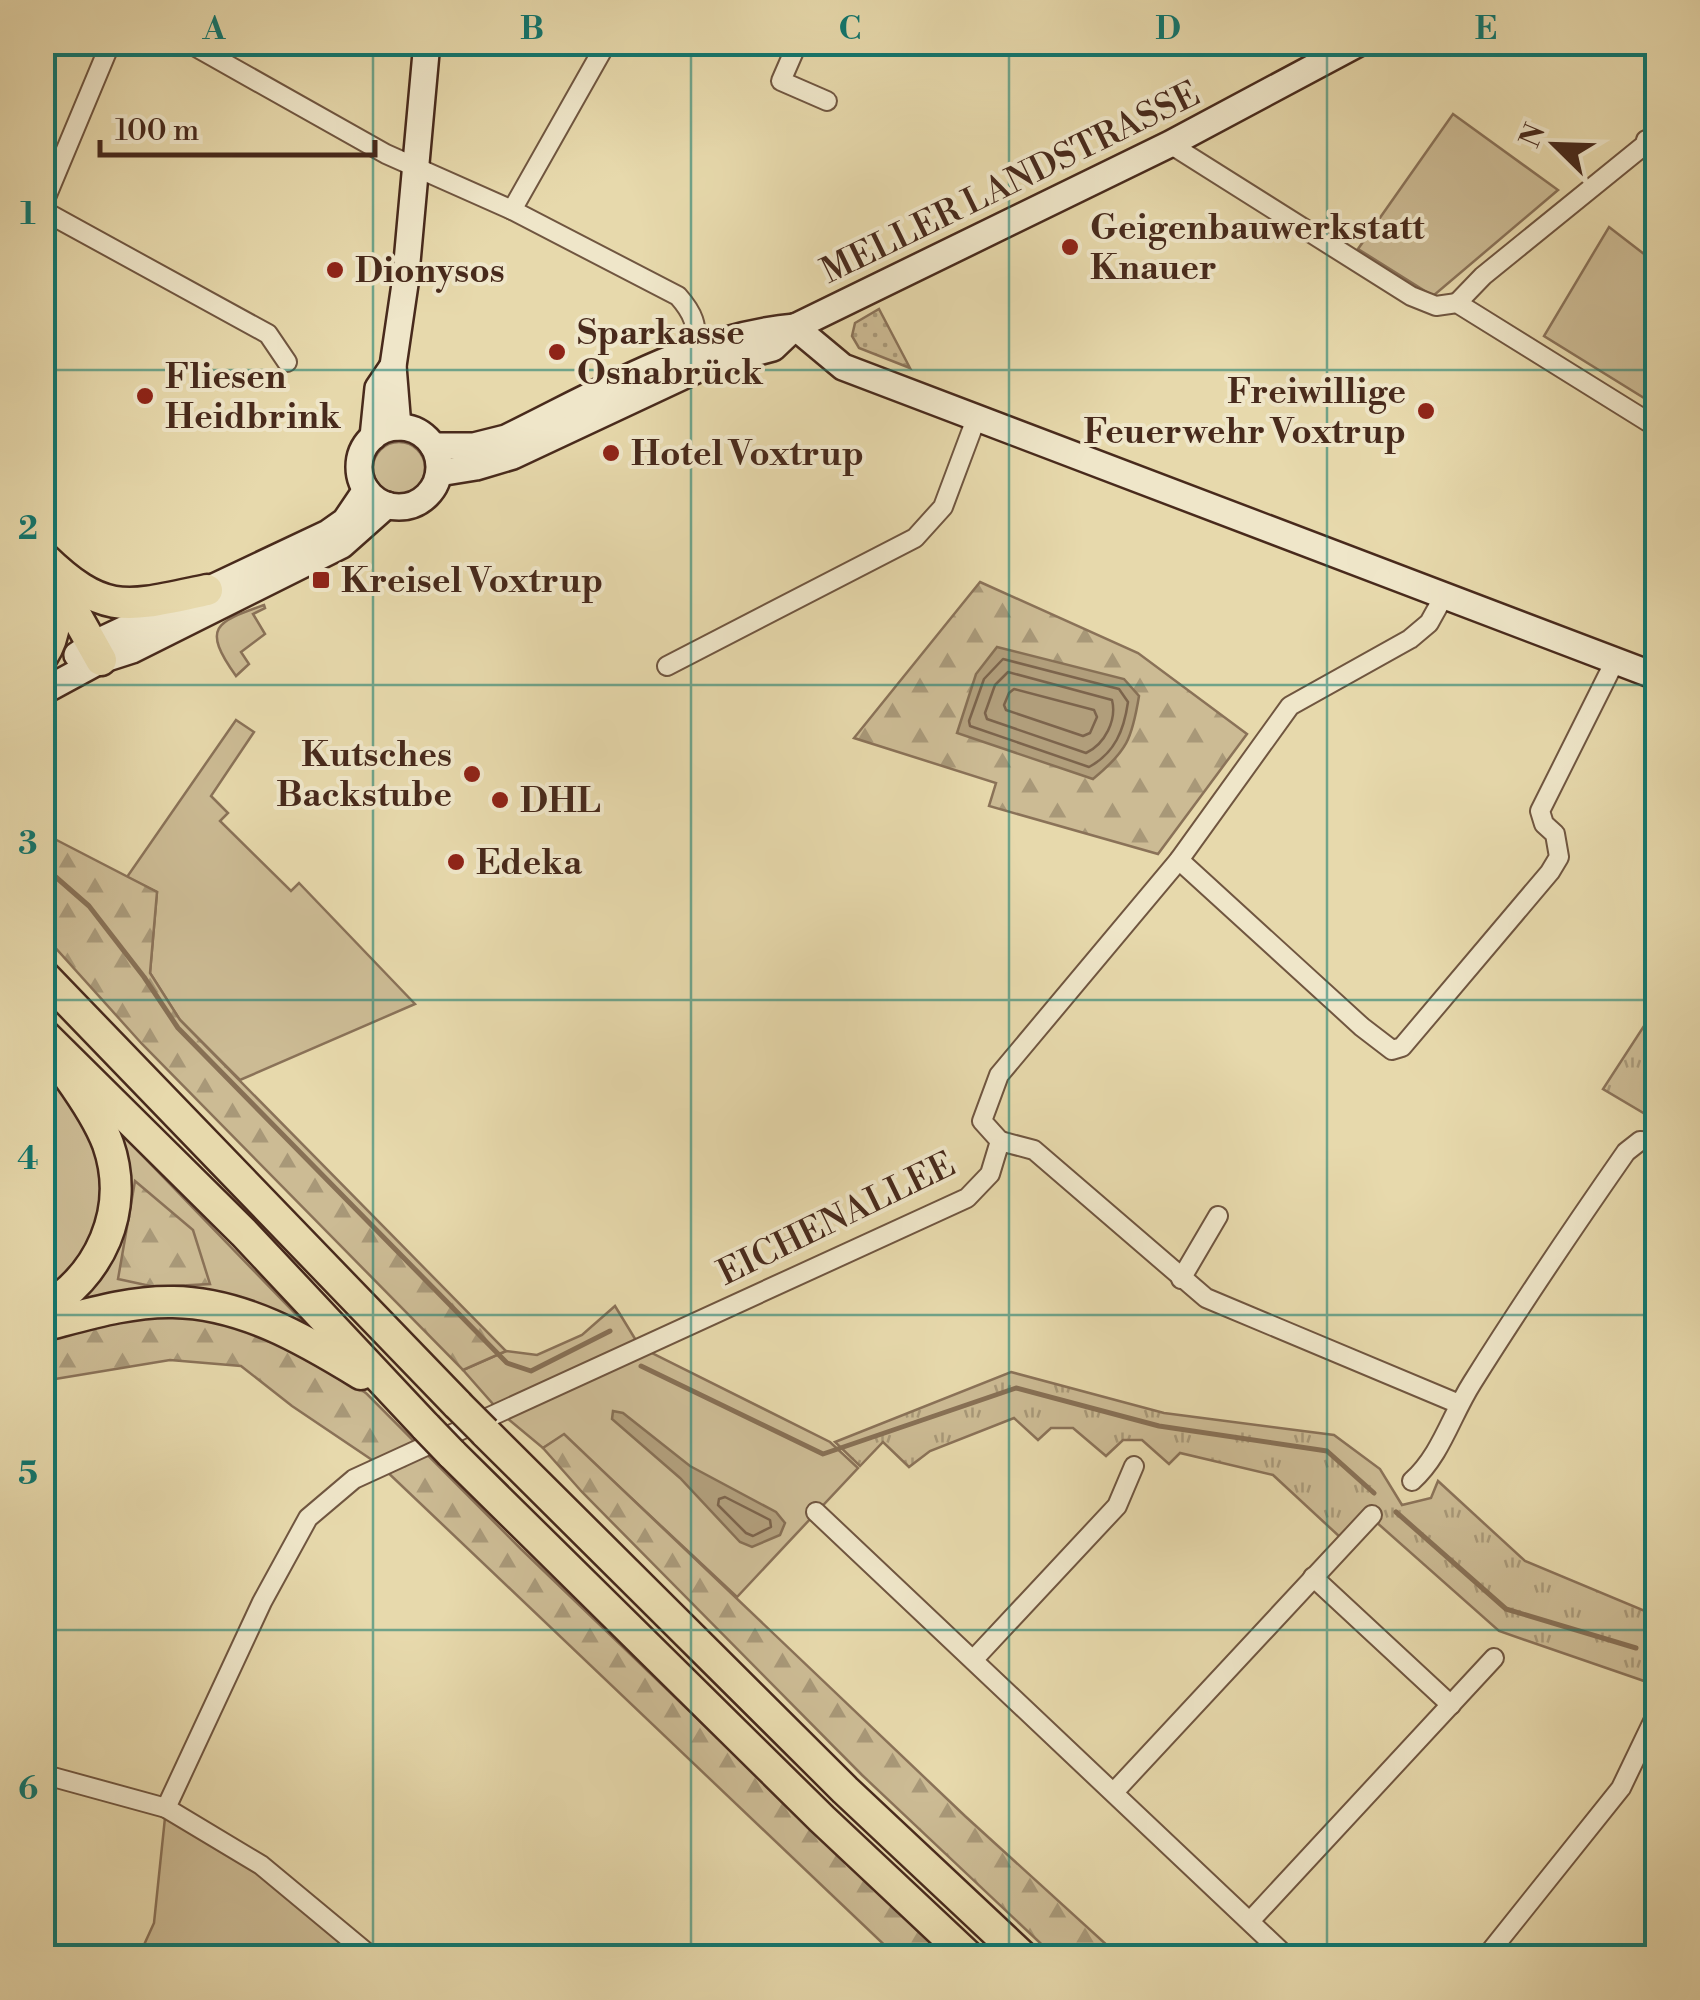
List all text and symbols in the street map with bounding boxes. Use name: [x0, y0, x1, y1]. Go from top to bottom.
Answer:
text: A: [202, 9, 227, 49]
text: B: [520, 9, 544, 49]
text: C: [839, 9, 861, 49]
text: D: [1155, 9, 1181, 49]
text: E: [1475, 9, 1497, 49]
street label: MELLER LANDSTRASSE: [815, 73, 1207, 294]
scale bar: [100, 95, 375, 157]
north arrow: [1505, 95, 1605, 195]
text: 100 m: [115, 112, 199, 150]
text: N: [1513, 119, 1554, 153]
text: 1: [20, 194, 36, 234]
place label: Geigenbauwerkstatt Knauer: [1090, 207, 1425, 290]
marker: Geigenbauwerkstatt Knauer: [1059, 236, 1081, 258]
place label: Dionysos: [355, 250, 505, 293]
marker: Dionysos: [324, 259, 346, 281]
place label: Sparkasse Osnabrück: [577, 312, 763, 395]
marker: Sparkasse Osnabrück: [546, 341, 568, 363]
place label: Fliesen Heidbrink: [165, 356, 341, 439]
place label: Freiwillige Feuerwehr Voxtrup: [1083, 371, 1406, 454]
marker: Fliesen Heidbrink: [134, 385, 156, 407]
marker: Freiwillige Feuerwehr Voxtrup: [1415, 400, 1437, 422]
place label: Hotel Voxtrup: [631, 433, 864, 476]
marker: Hotel Voxtrup: [600, 442, 622, 464]
text: 2: [18, 509, 38, 549]
place label: Kreisel Voxtrup: [341, 560, 603, 603]
marker: Kreisel Voxtrup: [310, 569, 332, 591]
place label: Kutsches Backstube: [276, 734, 452, 817]
marker: Kutsches Backstube: [461, 763, 483, 785]
place label: DHL: [520, 780, 601, 823]
marker: DHL: [489, 789, 511, 811]
text: 3: [18, 824, 38, 864]
place label: Edeka: [476, 842, 583, 885]
marker: Edeka: [445, 851, 467, 873]
text: 4: [17, 1139, 39, 1179]
street label: EICHENALLEE: [711, 1143, 962, 1295]
text: 5: [18, 1454, 38, 1494]
text: 6: [18, 1769, 38, 1809]

